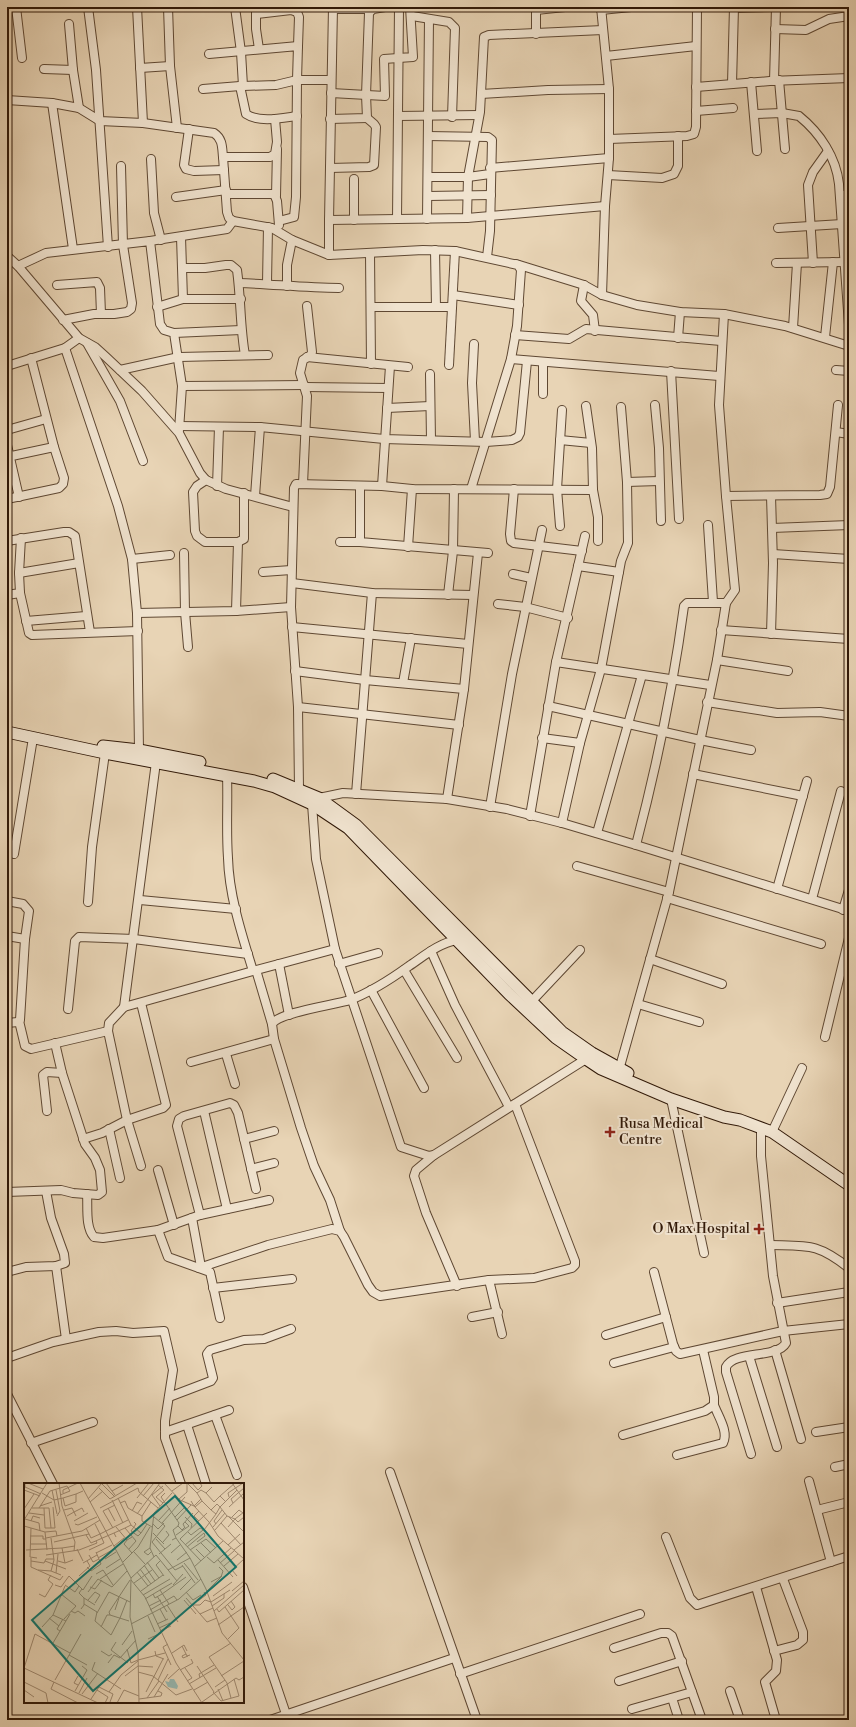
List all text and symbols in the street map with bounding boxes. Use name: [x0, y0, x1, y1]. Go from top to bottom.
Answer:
place label: Rusa Medical Centre: [619, 1115, 703, 1149]
marker: Rusa Medical Centre: [604, 1126, 616, 1138]
place label: O Max Hospital: [653, 1220, 750, 1238]
marker: O Max Hospital: [753, 1223, 765, 1235]
inset map: [24, 1483, 244, 1703]

